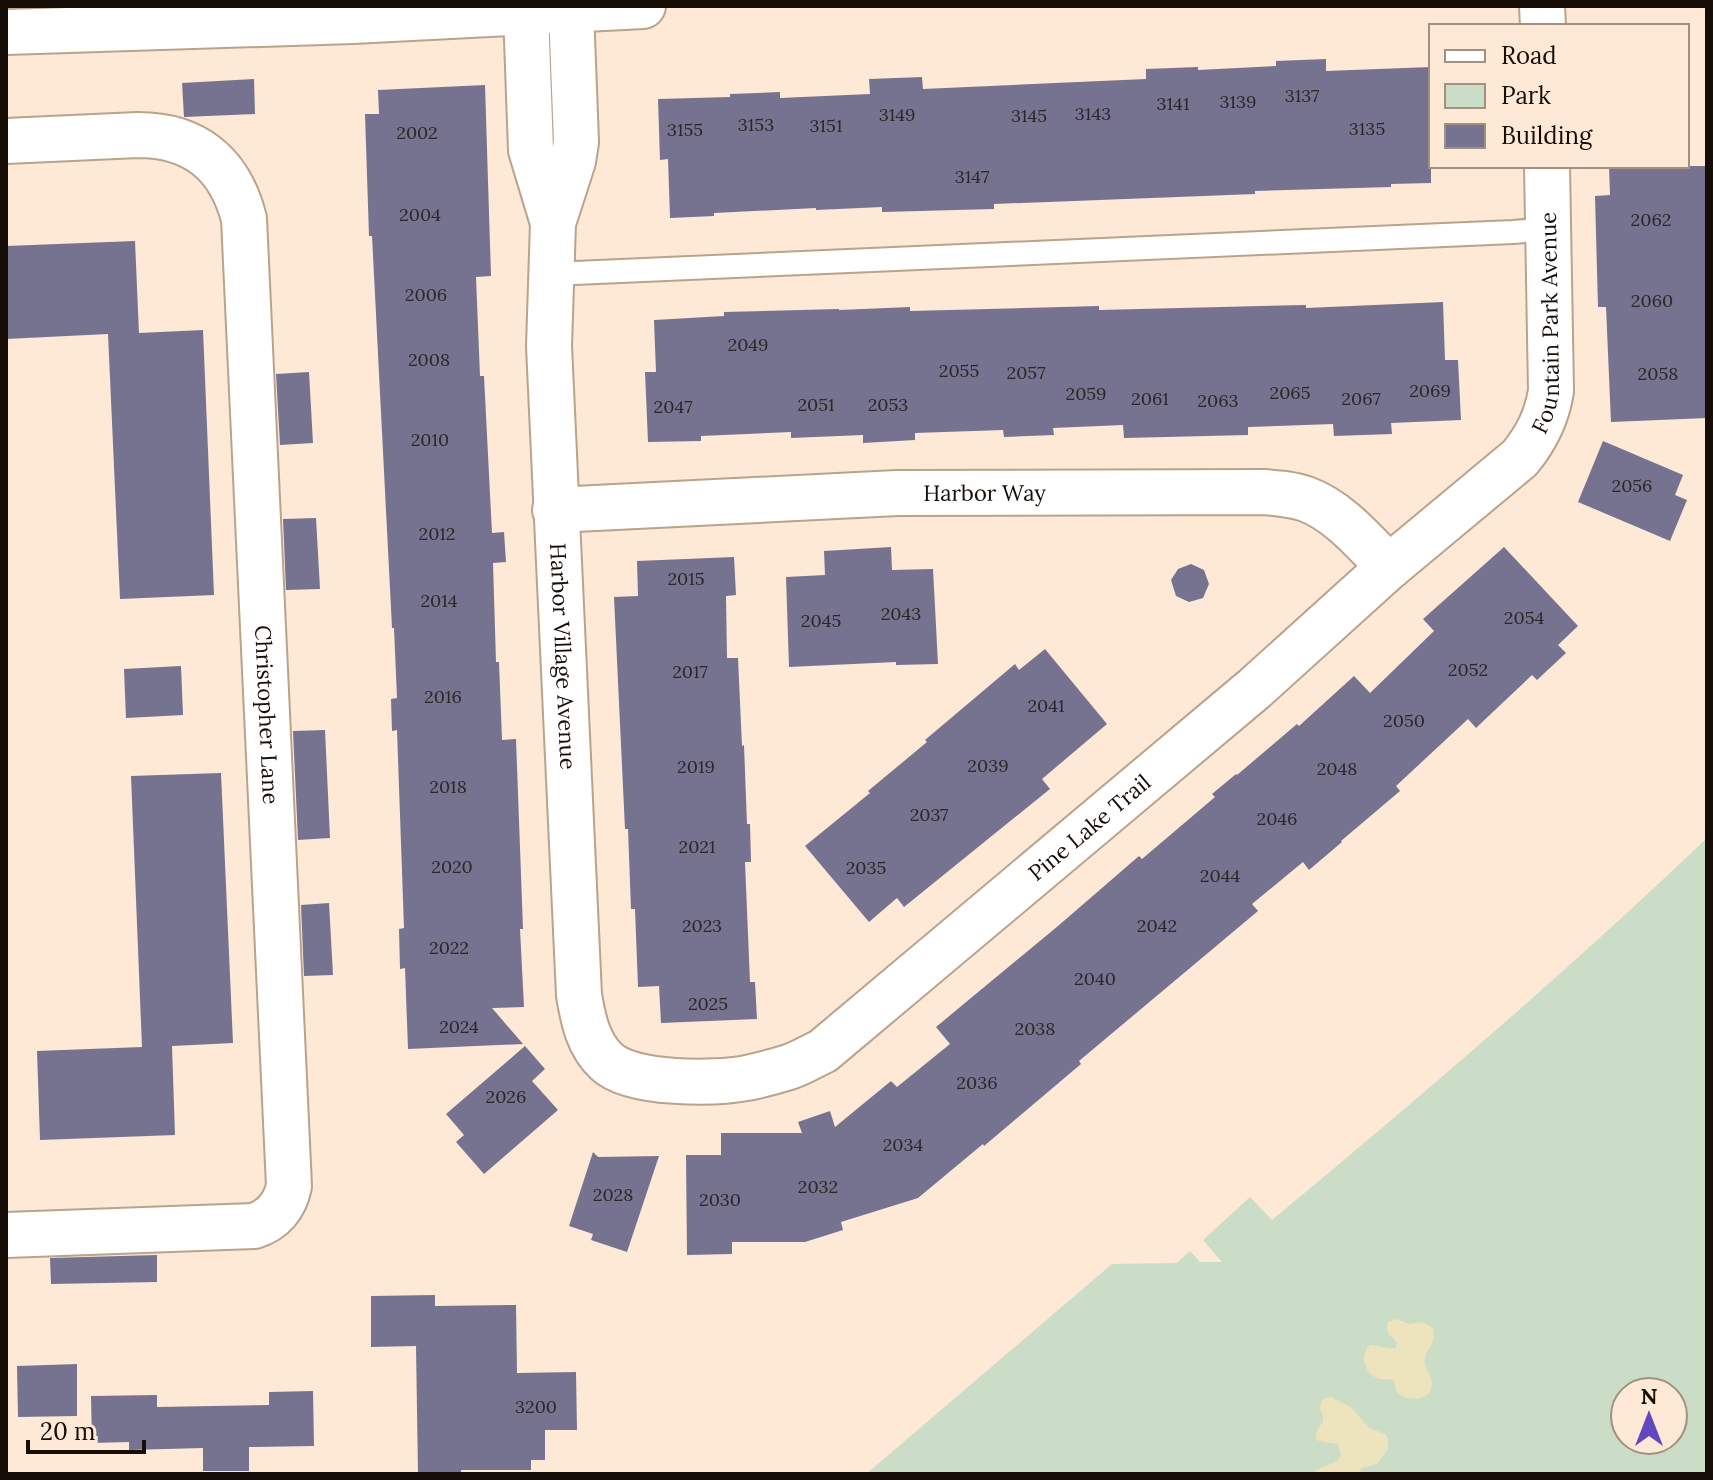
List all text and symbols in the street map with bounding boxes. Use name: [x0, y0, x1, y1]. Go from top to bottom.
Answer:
legend: [1429, 24, 1689, 168]
text: Road: [1501, 40, 1557, 71]
text: Park: [1501, 80, 1551, 111]
house number: 3137: [1285, 84, 1319, 107]
house number: 3139: [1219, 90, 1257, 113]
house number: 3141: [1157, 92, 1189, 115]
house number: 3143: [1075, 102, 1111, 125]
house number: 3149: [879, 103, 915, 126]
house number: 3145: [1011, 104, 1047, 127]
house number: 3153: [738, 113, 774, 136]
house number: 3151: [810, 114, 842, 137]
house number: 3135: [1349, 117, 1385, 140]
house number: 3155: [667, 118, 703, 141]
text: Building: [1501, 120, 1593, 151]
house number: 2002: [396, 121, 438, 144]
house number: 3147: [955, 165, 989, 188]
house number: 2004: [399, 203, 441, 226]
house number: 2062: [1631, 208, 1671, 231]
street label: Fountain Park Avenue: [1525, 212, 1565, 438]
house number: 2006: [405, 283, 447, 306]
house number: 2060: [1631, 289, 1673, 312]
house number: 2049: [727, 333, 769, 356]
house number: 2008: [408, 348, 450, 371]
house number: 2055: [939, 359, 979, 382]
house number: 2057: [1007, 361, 1045, 384]
house number: 2058: [1638, 362, 1678, 385]
house number: 2069: [1409, 379, 1451, 402]
house number: 2065: [1269, 381, 1311, 404]
house number: 2059: [1065, 382, 1107, 405]
house number: 2061: [1131, 387, 1169, 410]
house number: 2067: [1341, 387, 1381, 410]
house number: 2063: [1197, 389, 1239, 412]
house number: 2051: [797, 393, 835, 416]
house number: 2053: [868, 393, 908, 416]
house number: 2047: [654, 395, 692, 418]
house number: 2010: [411, 428, 449, 451]
house number: 2056: [1611, 474, 1653, 497]
street label: Harbor Way: [923, 479, 1046, 507]
house number: 2012: [418, 522, 456, 545]
street label: Harbor Village Avenue: [544, 542, 583, 770]
house number: 2015: [667, 567, 705, 590]
house number: 2014: [420, 589, 458, 612]
house number: 2043: [881, 602, 921, 625]
house number: 2054: [1504, 606, 1544, 629]
house number: 2045: [801, 609, 841, 632]
street label: Christopher Lane: [249, 625, 285, 805]
house number: 2052: [1448, 658, 1488, 681]
house number: 2017: [672, 660, 708, 683]
house number: 2016: [424, 685, 462, 708]
house number: 2041: [1027, 694, 1065, 717]
house number: 2050: [1383, 709, 1425, 732]
house number: 2039: [967, 754, 1009, 777]
house number: 2019: [677, 755, 715, 778]
house number: 2048: [1317, 757, 1357, 780]
street label: Pine Lake Trail: [1022, 768, 1156, 887]
house number: 2018: [429, 775, 467, 798]
house number: 2037: [910, 803, 948, 826]
house number: 2046: [1256, 807, 1298, 830]
house number: 2021: [679, 835, 715, 858]
house number: 2020: [431, 855, 473, 878]
house number: 2035: [846, 856, 886, 879]
house number: 2044: [1200, 864, 1240, 887]
house number: 2023: [682, 914, 722, 937]
house number: 2042: [1137, 914, 1177, 937]
house number: 2022: [429, 936, 469, 959]
house number: 2040: [1074, 967, 1116, 990]
house number: 2025: [688, 992, 728, 1015]
house number: 2024: [439, 1015, 479, 1038]
house number: 2038: [1015, 1017, 1056, 1040]
house number: 2036: [956, 1071, 998, 1094]
house number: 2026: [486, 1085, 526, 1108]
house number: 2034: [883, 1133, 924, 1156]
house number: 2032: [798, 1175, 838, 1198]
house number: 2028: [593, 1183, 633, 1206]
house number: 2030: [699, 1188, 741, 1211]
north arrow: [1609, 1376, 1689, 1456]
text: N: [1640, 1382, 1658, 1410]
house number: 3200: [515, 1395, 557, 1418]
scale bar: [28, 1404, 144, 1454]
text: 20 m: [40, 1416, 96, 1447]

